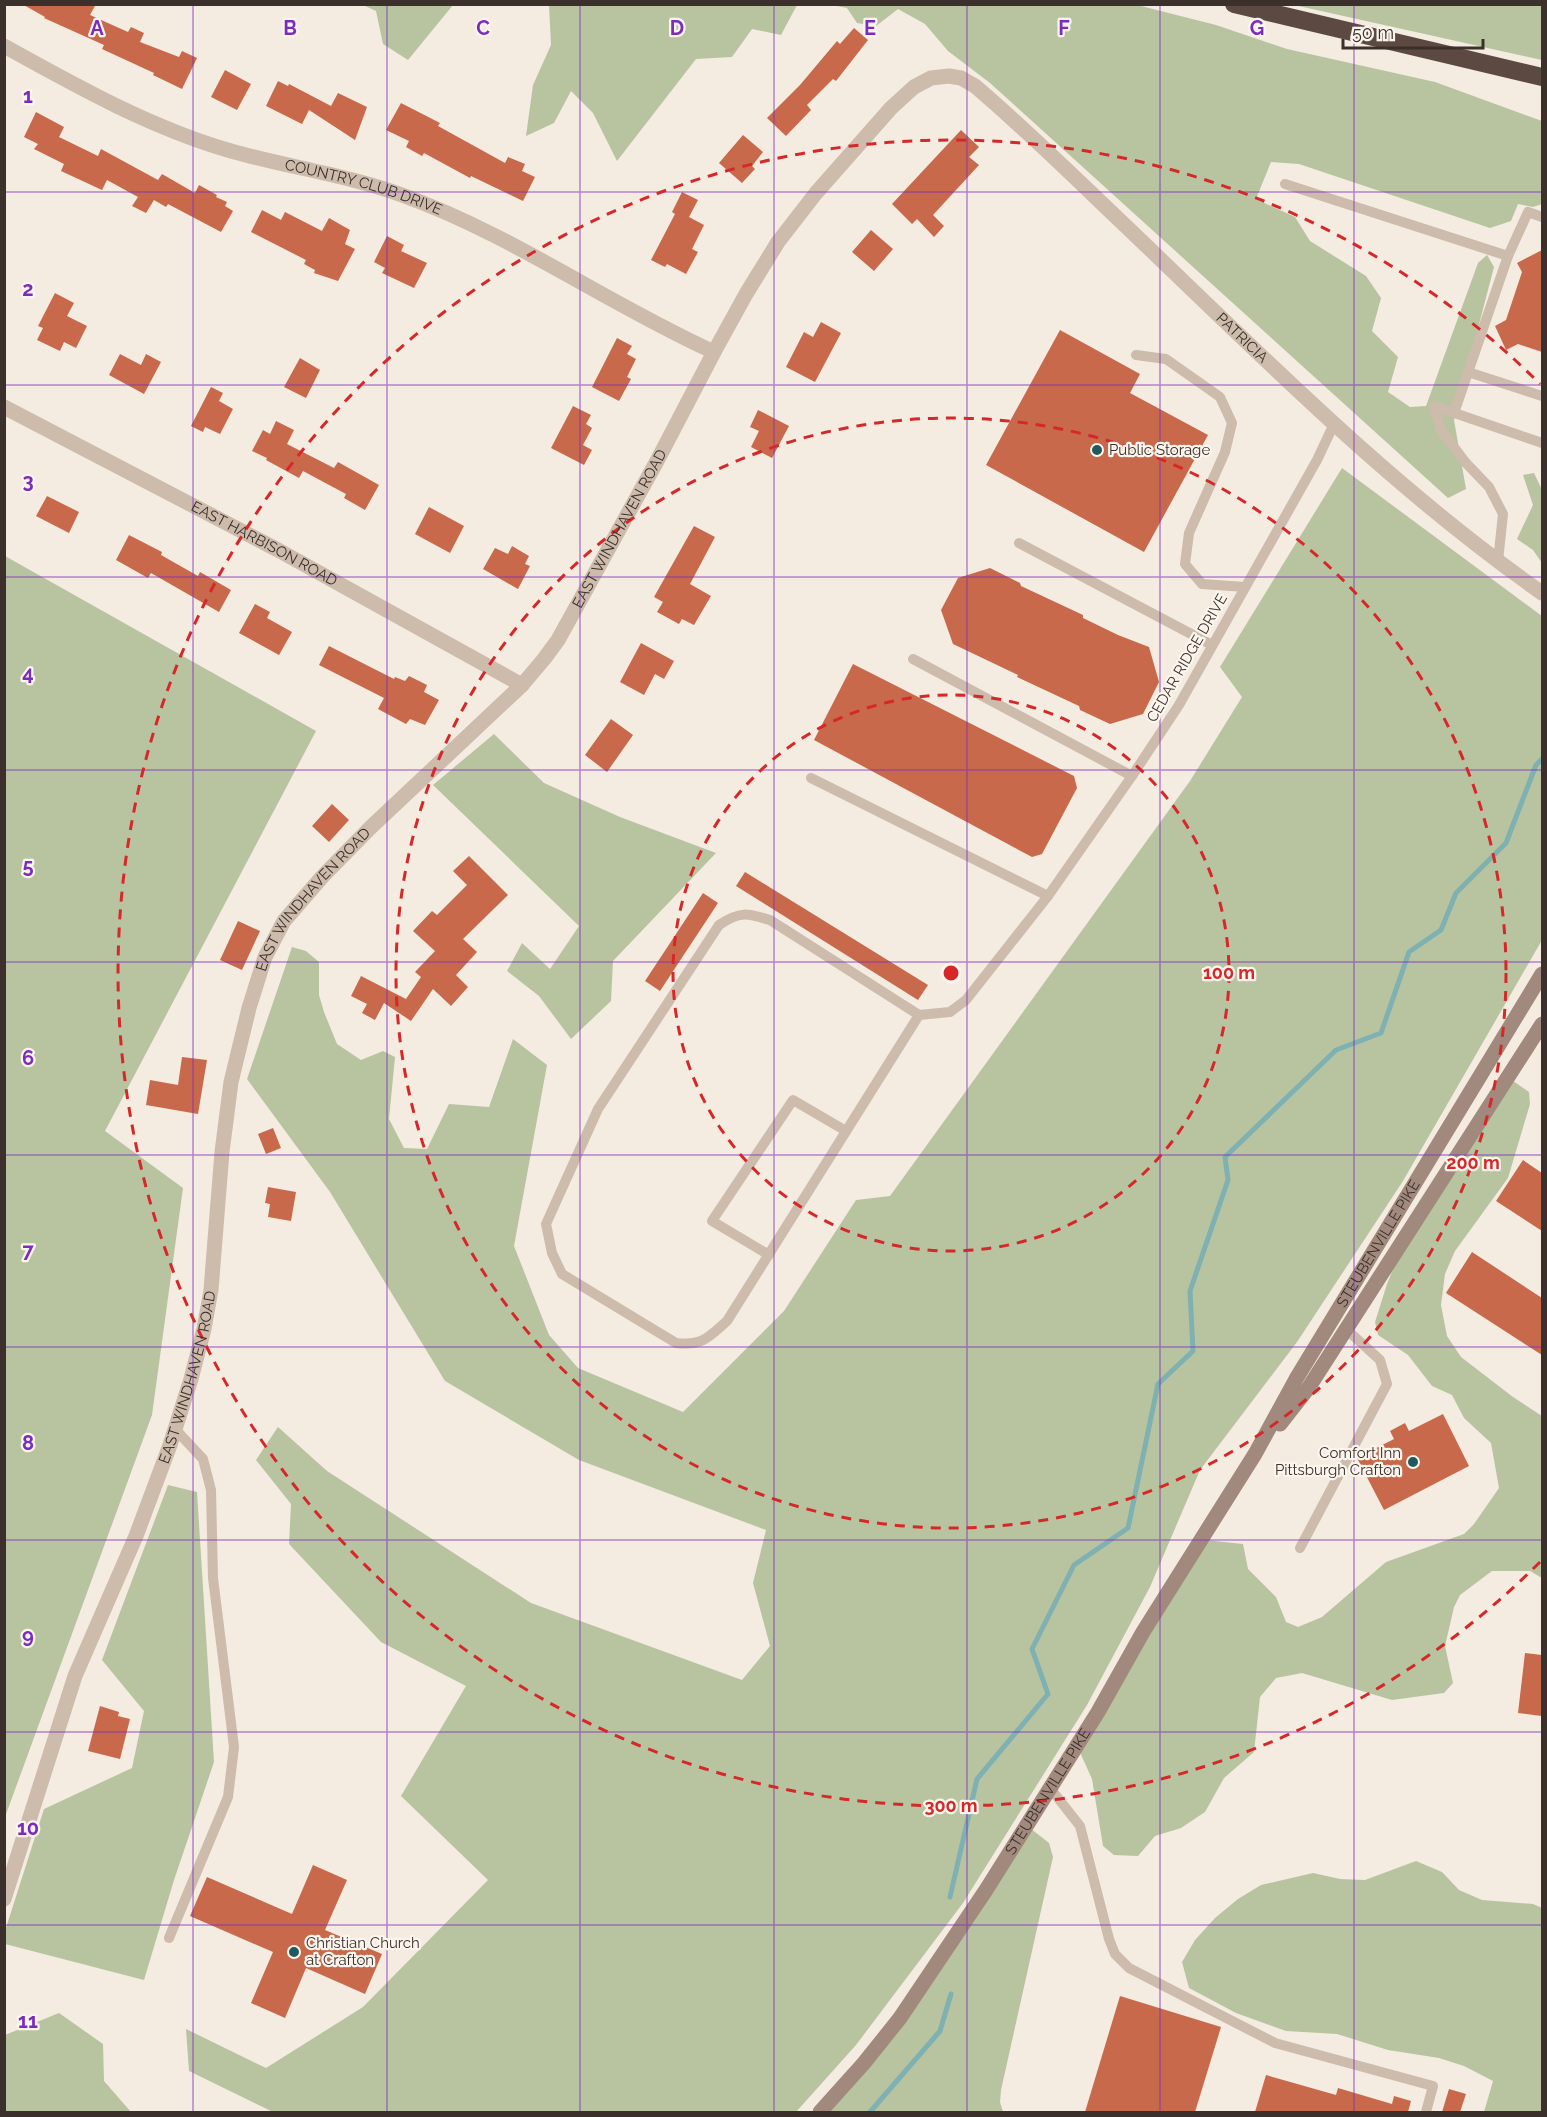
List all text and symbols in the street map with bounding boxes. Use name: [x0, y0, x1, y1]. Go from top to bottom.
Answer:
scale bar: [1343, 12, 1482, 50]
text: A: [90, 16, 104, 40]
text: B: [283, 16, 297, 40]
text: C: [476, 16, 490, 40]
text: D: [670, 16, 684, 40]
text: E: [864, 16, 876, 40]
text: F: [1058, 16, 1070, 40]
text: G: [1250, 16, 1264, 40]
text: 50 m: [1352, 22, 1394, 43]
text: 1: [23, 84, 33, 108]
street label: COUNTRY CLUB DRIVE: [283, 156, 445, 219]
text: 2: [22, 277, 34, 301]
street label: PATRICIA: [1213, 309, 1272, 367]
place label: Public Storage: [1109, 441, 1210, 459]
marker: Public Storage: [1090, 443, 1104, 457]
street label: EAST WINDHAVEN ROAD: [568, 446, 671, 611]
text: 3: [22, 469, 34, 493]
street label: EAST HARBISON ROAD: [188, 497, 341, 590]
street label: CEDAR RIDGE DRIVE: [1143, 591, 1231, 725]
text: 4: [22, 661, 34, 685]
street label: EAST WINDHAVEN ROAD: [252, 824, 374, 973]
text: 5: [22, 854, 34, 878]
text: 100 m: [1203, 962, 1255, 983]
centre of rings: [941, 963, 961, 983]
text: 6: [22, 1046, 34, 1070]
text: 200 m: [1446, 1152, 1500, 1173]
street label: STEUBENVILLE PIKE: [1333, 1177, 1424, 1311]
text: 7: [22, 1239, 34, 1263]
street label: EAST WINDHAVEN ROAD: [155, 1289, 220, 1466]
text: 8: [22, 1431, 34, 1455]
place label: Comfort Inn Pittsburgh Crafton: [1275, 1444, 1401, 1479]
marker: Comfort Inn Pittsburgh Crafton: [1406, 1455, 1420, 1469]
text: 9: [22, 1624, 34, 1648]
street label: STEUBENVILLE PIKE: [1002, 1725, 1094, 1858]
text: 300 m: [924, 1795, 978, 1816]
text: 10: [17, 1816, 39, 1840]
place label: Christian Church at Crafton: [306, 1934, 420, 1969]
marker: Christian Church at Crafton: [287, 1945, 301, 1959]
text: 11: [18, 2009, 38, 2033]

